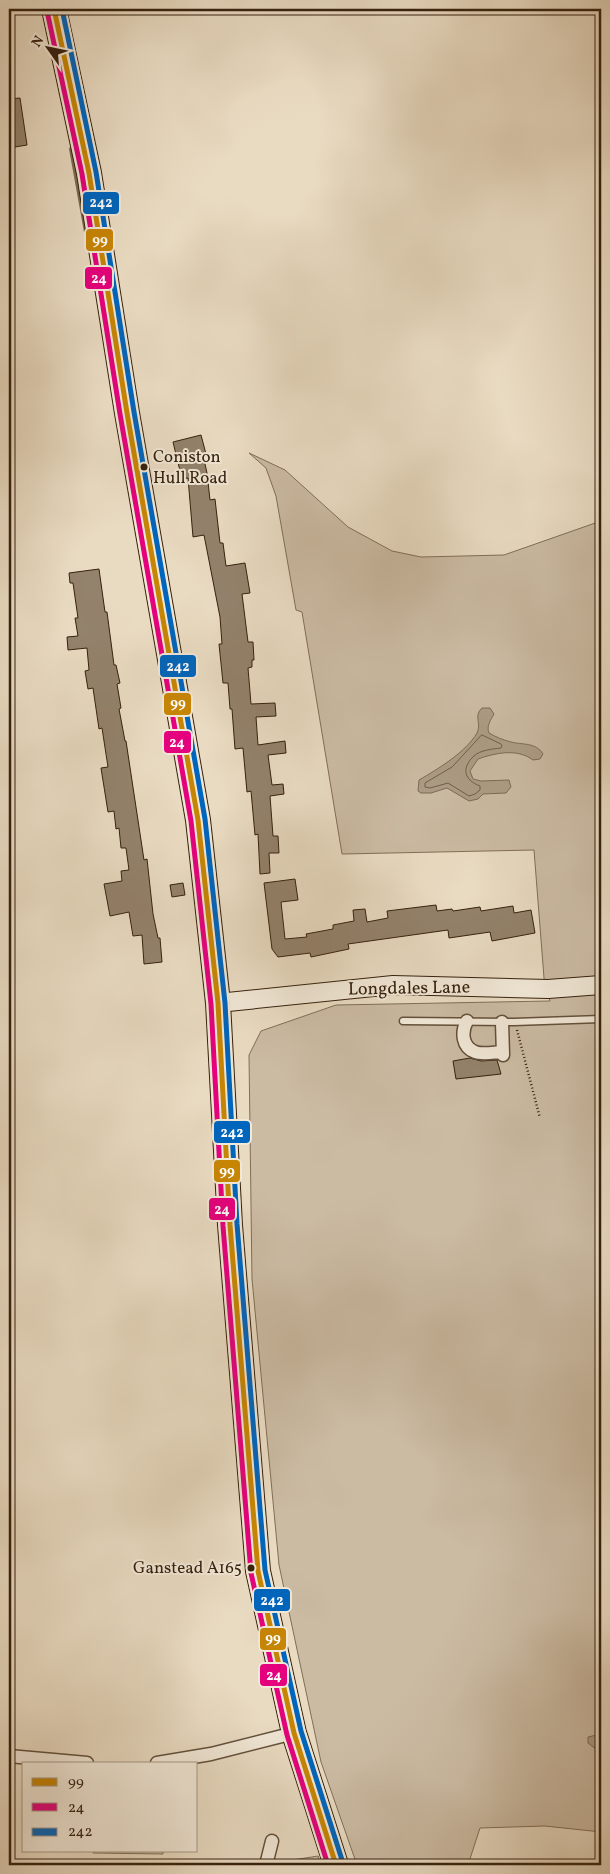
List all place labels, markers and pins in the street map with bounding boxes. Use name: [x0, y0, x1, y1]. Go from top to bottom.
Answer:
place label: Coniston Hull Road: [153, 446, 227, 490]
marker: Coniston Hull Road: [139, 462, 149, 472]
place label: Ganstead A165: [133, 1557, 242, 1580]
marker: Ganstead A165: [246, 1563, 256, 1573]

